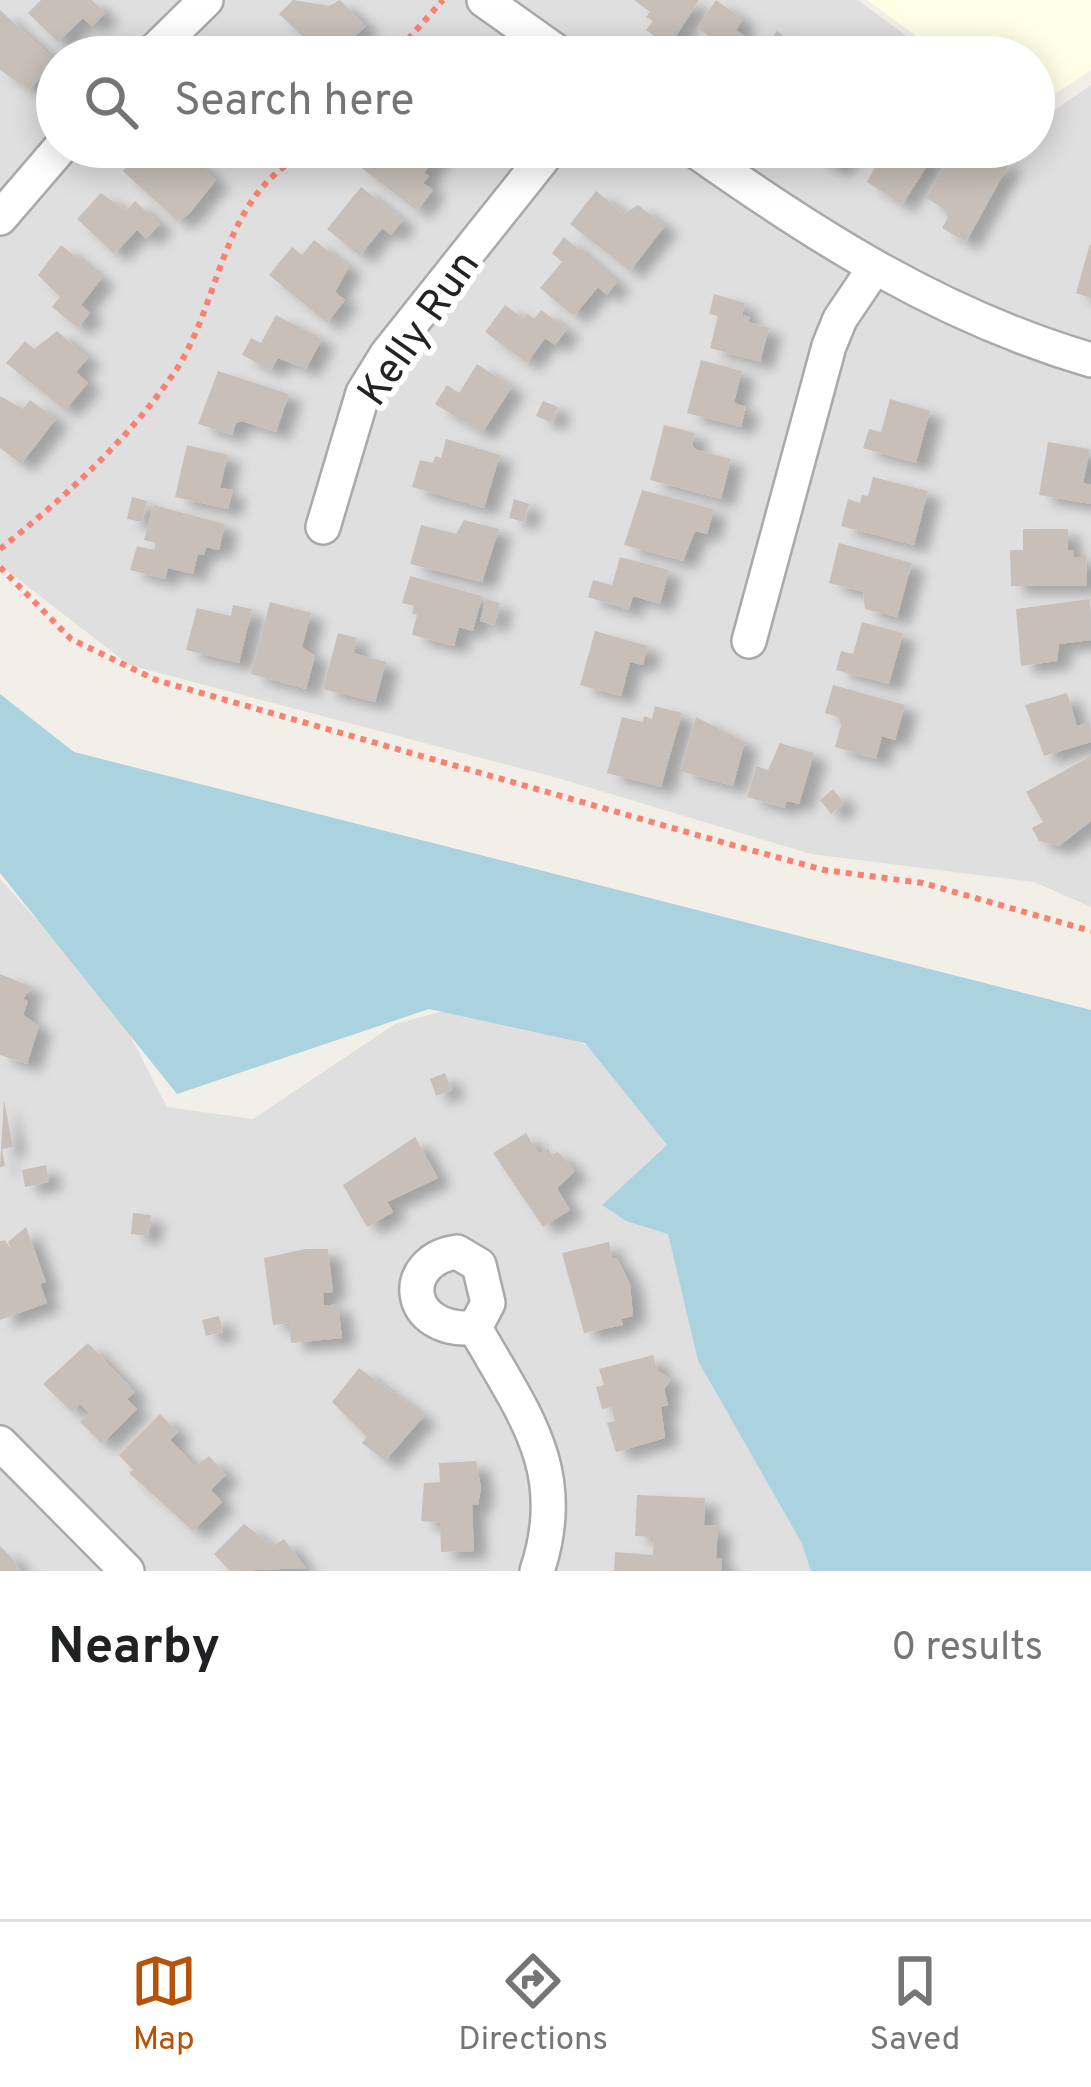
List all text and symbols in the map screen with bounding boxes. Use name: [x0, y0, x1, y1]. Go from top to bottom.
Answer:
search box: [36, 36, 1055, 168]
icon: search: [78, 69, 144, 135]
text: Search here: [174, 74, 414, 131]
street label: Kelly Run: [348, 241, 494, 418]
text: Nearby: [48, 1617, 220, 1682]
text: 0 results: [891, 1625, 1043, 1674]
tab: Map: [131, 1948, 197, 2062]
tab: Directions: [458, 1948, 608, 2062]
tab: Saved: [870, 1948, 960, 2062]

